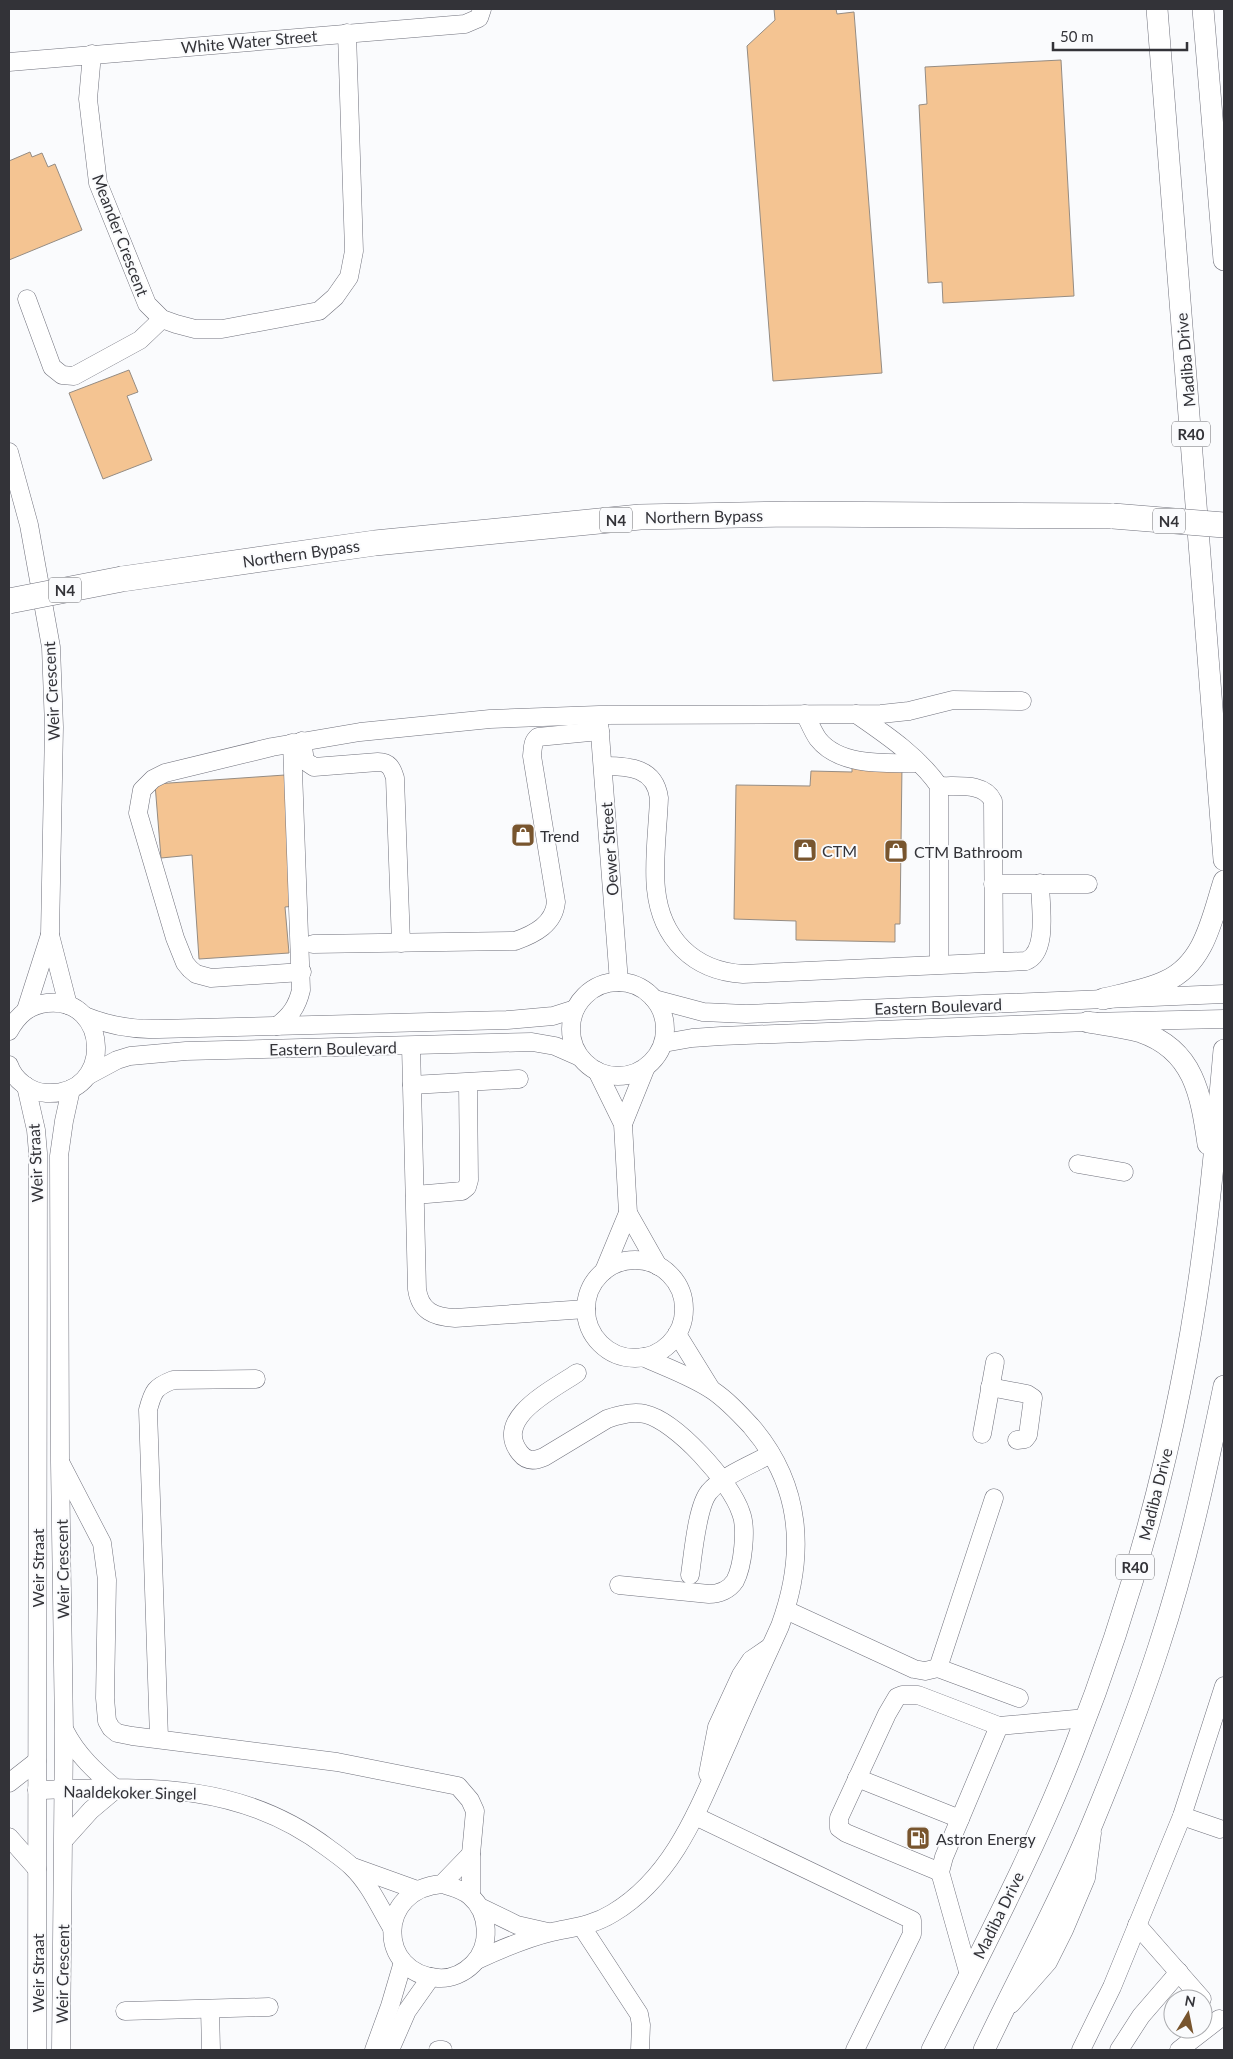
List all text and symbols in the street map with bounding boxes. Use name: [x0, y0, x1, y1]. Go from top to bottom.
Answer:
scale bar: [1053, 20, 1187, 52]
street label: White Water Street: [180, 26, 318, 56]
text: 50 m: [1060, 27, 1094, 45]
street label: Meander Crescent: [89, 171, 153, 299]
street label: Madiba Drive: [1171, 312, 1199, 408]
road number: R40: [1172, 422, 1210, 446]
street label: Northern Bypass: [645, 505, 763, 527]
road number: N4: [600, 508, 632, 532]
road number: N4: [1153, 508, 1185, 534]
street label: Northern Bypass: [241, 535, 361, 571]
road number: N4: [49, 578, 81, 602]
street label: Weir Crescent: [39, 641, 63, 741]
street label: Oewer Street: [596, 801, 622, 896]
shop icon: Trend: [510, 822, 536, 848]
place label: Trend: [540, 826, 580, 845]
shop icon: CTM: [792, 837, 818, 863]
shop icon: CTM Bathroom: [883, 838, 909, 864]
place label: CTM: [822, 841, 857, 860]
place label: CTM Bathroom: [914, 842, 1023, 861]
street label: Eastern Boulevard: [874, 994, 1002, 1018]
street label: Eastern Boulevard: [269, 1037, 397, 1059]
street label: Weir Straat: [23, 1123, 47, 1203]
street label: Madiba Drive: [1134, 1446, 1176, 1542]
street label: Weir Crescent: [52, 1519, 72, 1619]
street label: Weir Straat: [28, 1528, 47, 1607]
road number: R40: [1116, 1554, 1154, 1580]
street label: Naaldekoker Singel: [63, 1781, 197, 1803]
fuel station icon: Astron Energy: [905, 1825, 931, 1851]
place label: Astron Energy: [936, 1829, 1036, 1848]
street label: Madiba Drive: [969, 1868, 1027, 1962]
street label: Weir Crescent: [52, 1924, 72, 2024]
street label: Weir Straat: [28, 1933, 47, 2012]
north arrow: [1163, 1989, 1213, 2039]
text: N: [1184, 1991, 1197, 2010]

